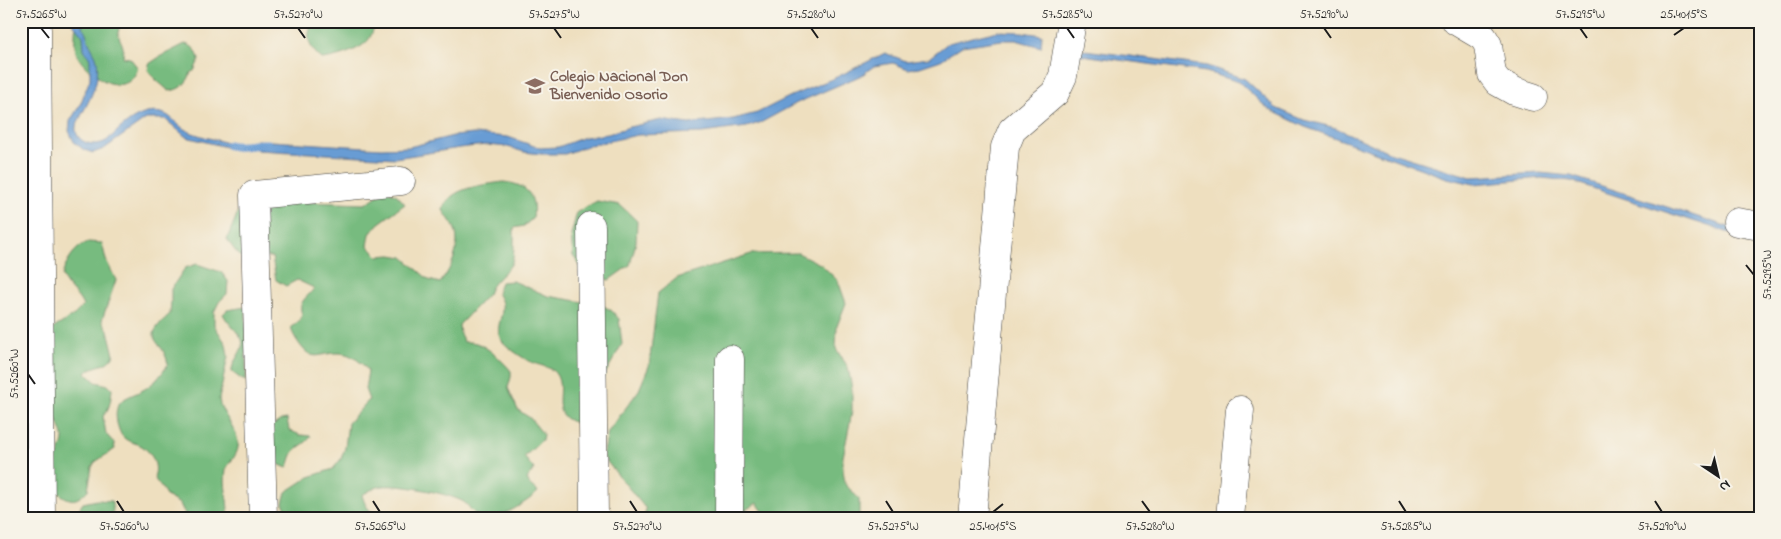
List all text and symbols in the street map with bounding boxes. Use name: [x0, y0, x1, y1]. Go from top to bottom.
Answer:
text: 57.5265°W: [15, 6, 67, 24]
text: 57.5270°W: [273, 6, 323, 24]
text: 57.5275°W: [528, 6, 580, 24]
text: 57.5280°W: [786, 6, 836, 24]
text: 57.5285°W: [1042, 6, 1092, 24]
text: 57.5290°W: [1300, 6, 1348, 24]
text: 57.5295°W: [1555, 6, 1605, 24]
text: 25.4015°S: [1660, 6, 1708, 24]
place label: Colegio Nacional Don Bienvenido Osorio: [549, 65, 688, 107]
school or university icon: Colegio Nacional Don Bienvenido Osorio: [524, 75, 546, 97]
text: 57.5295°W: [1759, 250, 1777, 300]
text: 57.5260°W: [6, 349, 24, 399]
north arrow: [1694, 452, 1744, 502]
text: N: [1715, 474, 1734, 497]
text: 57.5260°W: [99, 518, 149, 536]
text: 57.5265°W: [354, 518, 406, 536]
text: 57.5270°W: [612, 518, 662, 536]
text: 57.5275°W: [867, 518, 919, 536]
text: 25.4015°S: [969, 518, 1017, 536]
text: 57.5280°W: [1125, 518, 1175, 536]
text: 57.5285°W: [1381, 518, 1431, 536]
text: 57.5290°W: [1638, 518, 1686, 536]

